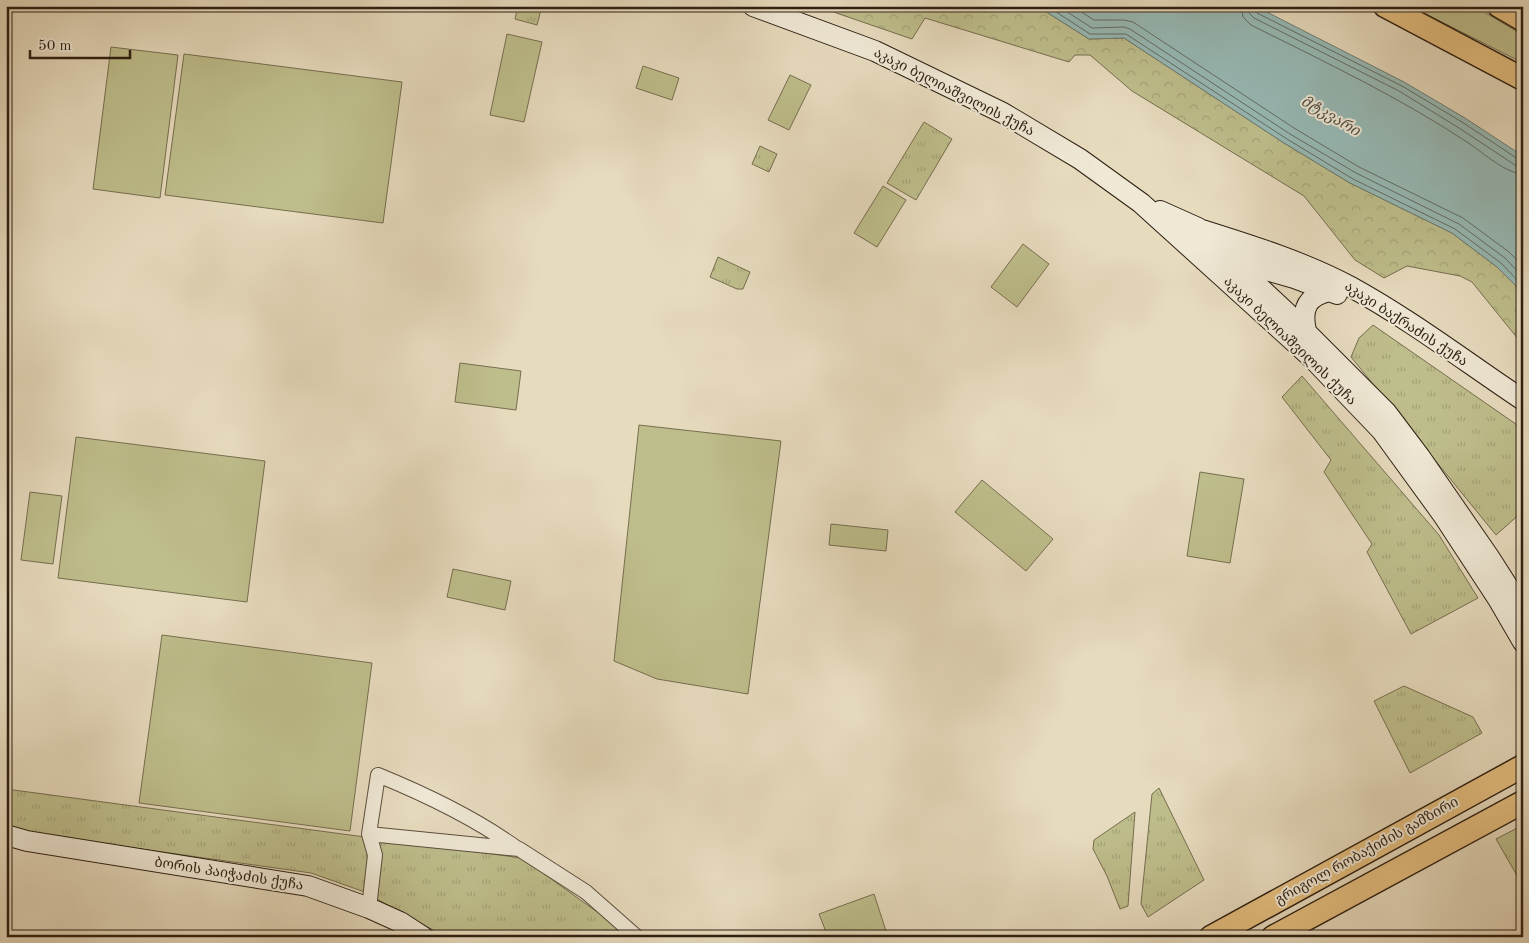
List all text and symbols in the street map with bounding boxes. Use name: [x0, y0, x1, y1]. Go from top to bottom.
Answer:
scale bar: [30, 28, 130, 60]
text: 50 m: [38, 39, 72, 54]
street label: აკაკი ბელიაშვილის ქუჩა: [871, 45, 1036, 140]
water label: მტკვარი: [1298, 93, 1364, 140]
street label: აკაკი ბელიაშვილის ქუჩა: [1220, 274, 1359, 409]
street label: აკაკი ბაქრაძის ქუჩა: [1342, 279, 1470, 370]
street label: გრიგოლ რობაქიძის გამზირი: [1273, 795, 1461, 908]
street label: ბორის პაიჭაძის ქუჩა: [153, 855, 304, 894]

